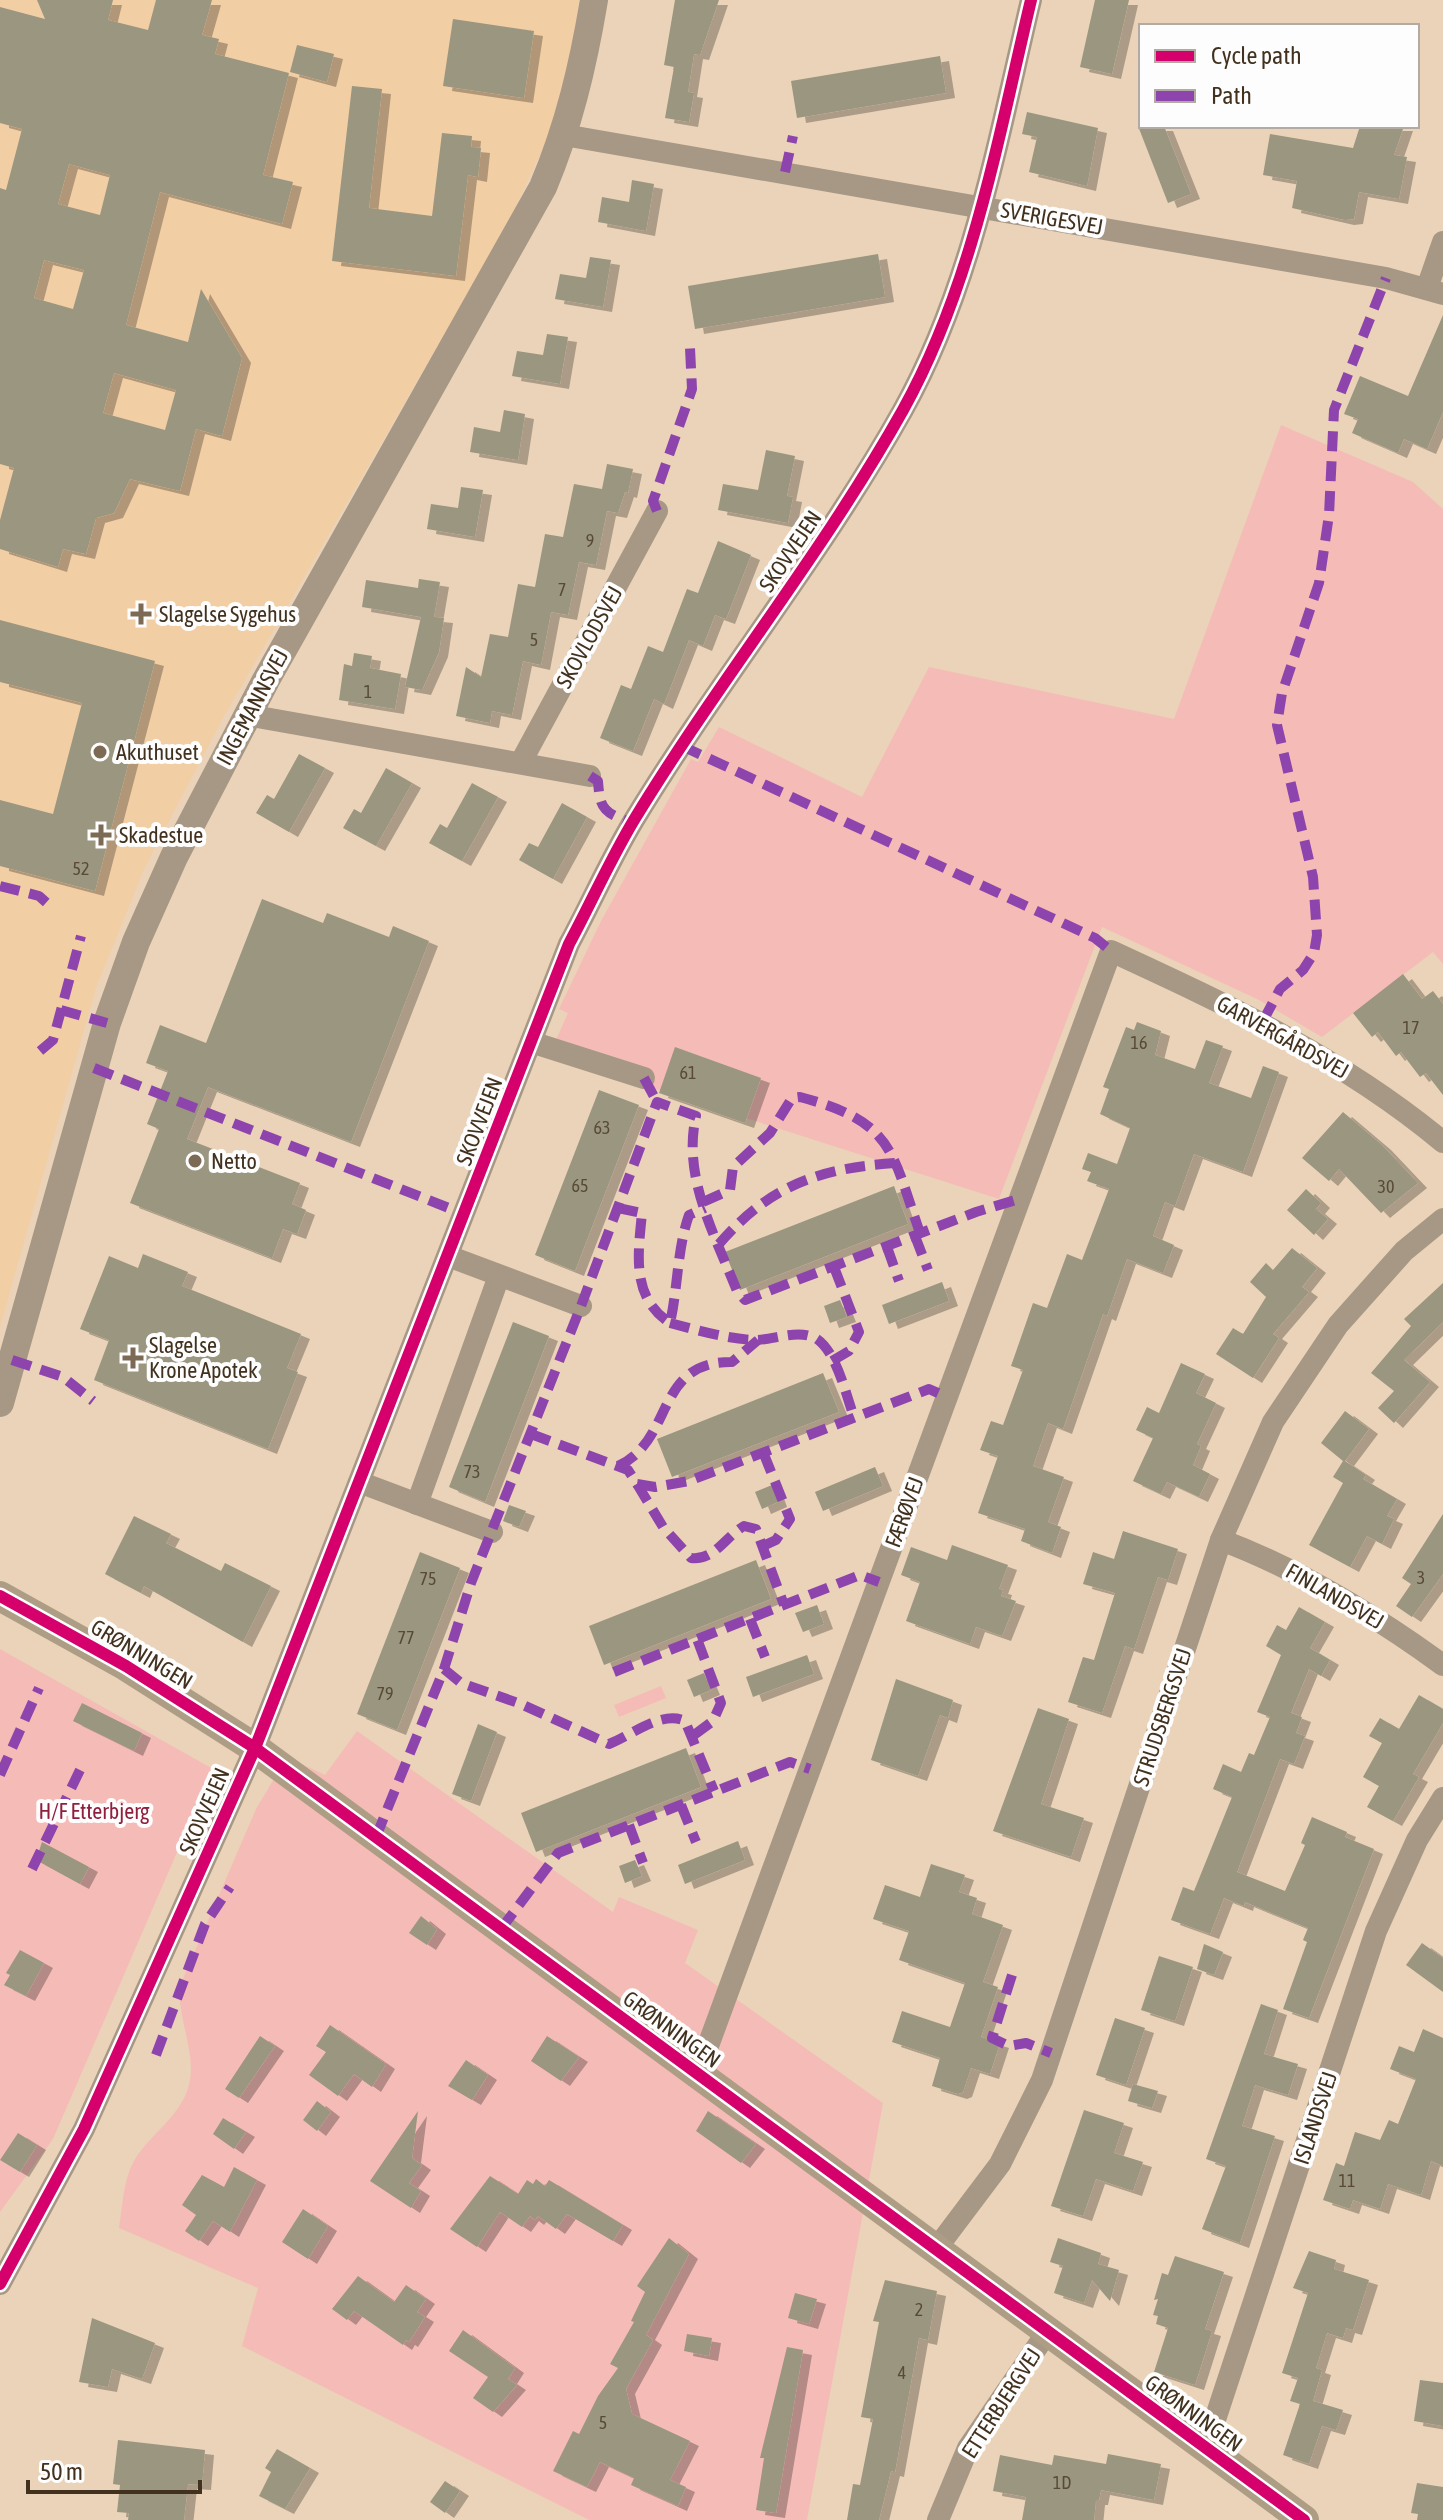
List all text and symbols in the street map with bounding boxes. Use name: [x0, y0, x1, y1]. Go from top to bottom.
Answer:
legend: [1139, 24, 1419, 128]
text: Cycle path: [1211, 42, 1302, 69]
text: Path: [1211, 82, 1252, 109]
street label: SVERIGESVEJ: [999, 196, 1105, 240]
street label: SKOVVEJEN: [753, 505, 827, 597]
house number: 9: [586, 530, 594, 551]
house number: 7: [558, 579, 566, 600]
street label: SKOVLODSVEJ: [550, 582, 628, 692]
place label: Slagelse Sygehus: [159, 601, 296, 627]
marker: Slagelse Sygehus: [130, 603, 152, 625]
house number: 5: [530, 629, 538, 650]
street label: INGEMANNSVEJ: [211, 645, 293, 769]
house number: 1: [364, 681, 372, 702]
place label: Akuthuset: [116, 739, 199, 765]
marker: Akuthuset: [91, 743, 109, 761]
place label: Skadestue: [119, 822, 203, 848]
marker: Skadestue: [90, 824, 112, 846]
house number: 52: [73, 858, 89, 879]
street label: GARVERGÅRDSVEJ: [1213, 990, 1353, 1084]
house number: 17: [1403, 1017, 1419, 1038]
house number: 16: [1131, 1032, 1147, 1053]
house number: 61: [680, 1062, 696, 1083]
street label: SKOVVEJEN: [450, 1073, 508, 1169]
house number: 63: [594, 1117, 610, 1138]
place label: Netto: [211, 1148, 257, 1174]
marker: Netto: [186, 1152, 204, 1170]
house number: 65: [572, 1175, 588, 1196]
house number: 30: [1378, 1176, 1394, 1197]
place label: Slagelse Krone Apotek: [149, 1332, 258, 1383]
marker: Slagelse Krone Apotek: [124, 1349, 142, 1367]
house number: 73: [464, 1461, 480, 1482]
street label: FÆRØVEJ: [879, 1473, 929, 1551]
street label: FINLANDSVEJ: [1282, 1558, 1388, 1634]
house number: 3: [1417, 1567, 1425, 1588]
house number: 75: [420, 1568, 436, 1589]
street label: GRØNNINGEN: [87, 1614, 197, 1694]
house number: 77: [398, 1627, 414, 1648]
street label: STRUDSBERGSVEJ: [1128, 1645, 1196, 1789]
house number: 79: [377, 1683, 393, 1704]
street label: SKOVVEJEN: [173, 1764, 235, 1858]
park label: H/F Etterbjerg: [38, 1798, 150, 1824]
street label: GRØNNINGEN: [618, 1985, 726, 2073]
street label: ISLANDSVEJ: [1288, 2068, 1342, 2168]
house number: 11: [1339, 2170, 1355, 2191]
house number: 2: [915, 2299, 923, 2320]
street label: ETTERBJERGVEJ: [956, 2343, 1046, 2463]
house number: 4: [898, 2362, 906, 2383]
street label: GRØNNINGEN: [1140, 2369, 1248, 2457]
house number: 5: [599, 2412, 607, 2433]
scale bar: [28, 2444, 200, 2494]
text: 50 m: [40, 2458, 83, 2485]
house number: 1D: [1053, 2472, 1071, 2493]

